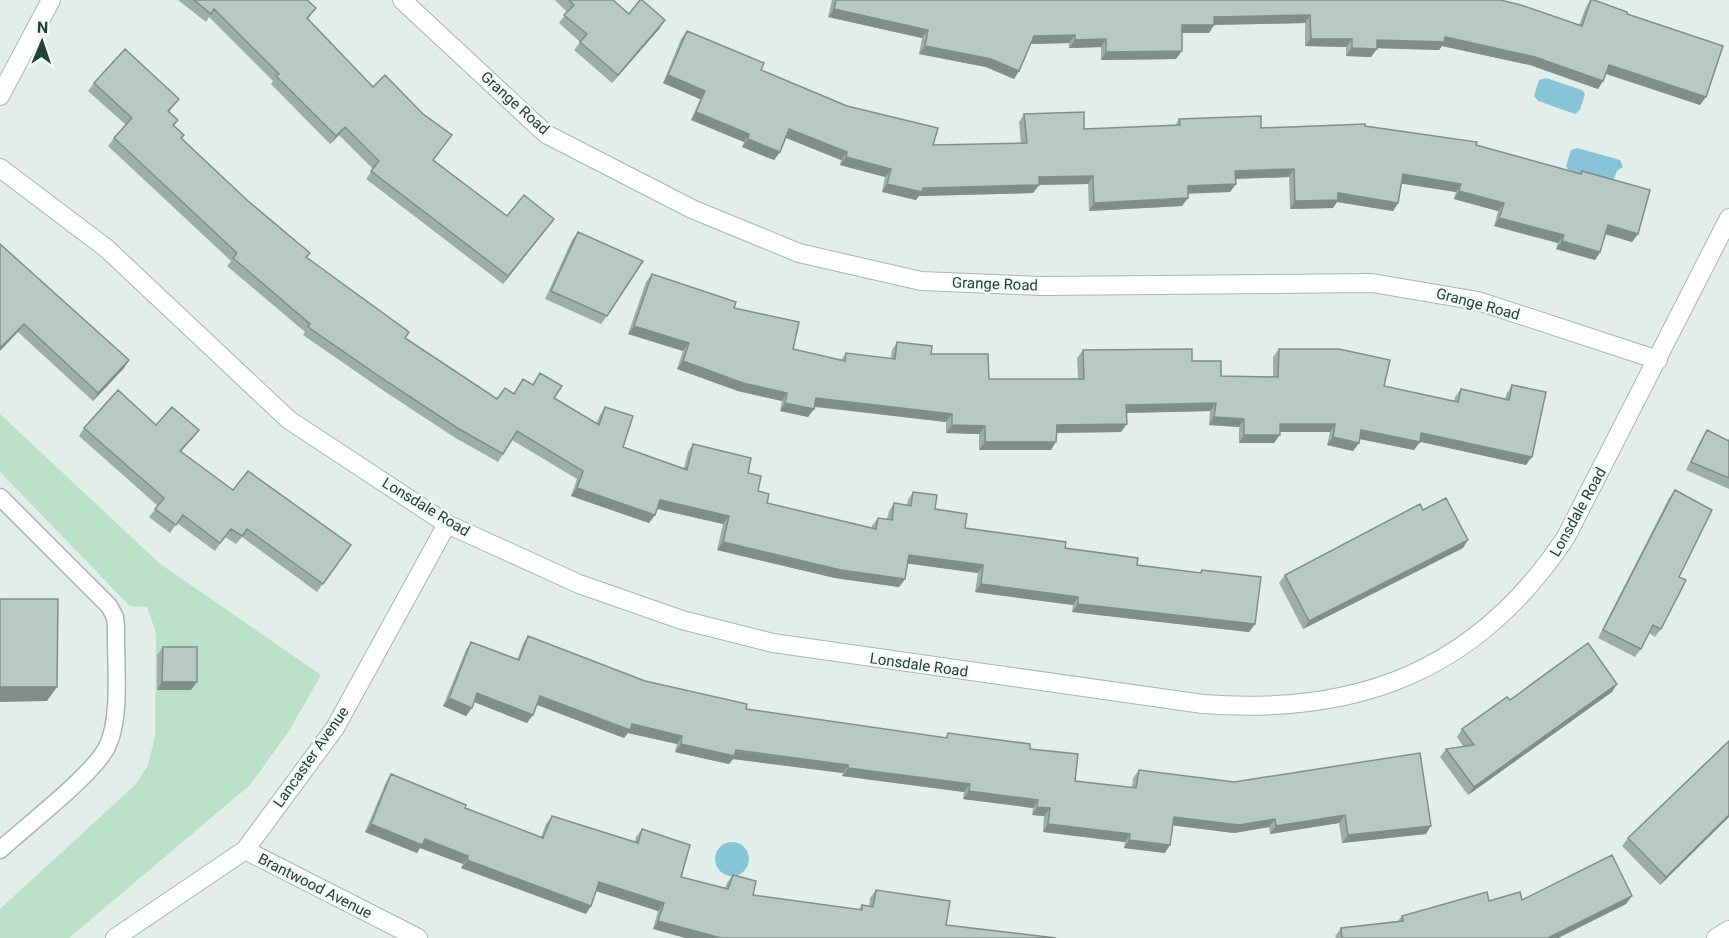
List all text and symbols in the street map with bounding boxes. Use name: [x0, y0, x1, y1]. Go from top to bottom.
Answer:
north arrow: [12, 12, 72, 72]
text: N: [37, 18, 48, 37]
street label: Grange Road: [477, 68, 553, 138]
street label: Grange Road: [952, 274, 1038, 294]
street label: Grange Road: [1434, 284, 1522, 324]
street label: Lonsdale Road: [1546, 464, 1610, 560]
street label: Lonsdale Road: [379, 474, 473, 540]
street label: Lonsdale Road: [869, 649, 969, 681]
street label: Lancaster Avenue: [269, 703, 353, 811]
street label: Brantwood Avenue: [255, 850, 375, 922]

